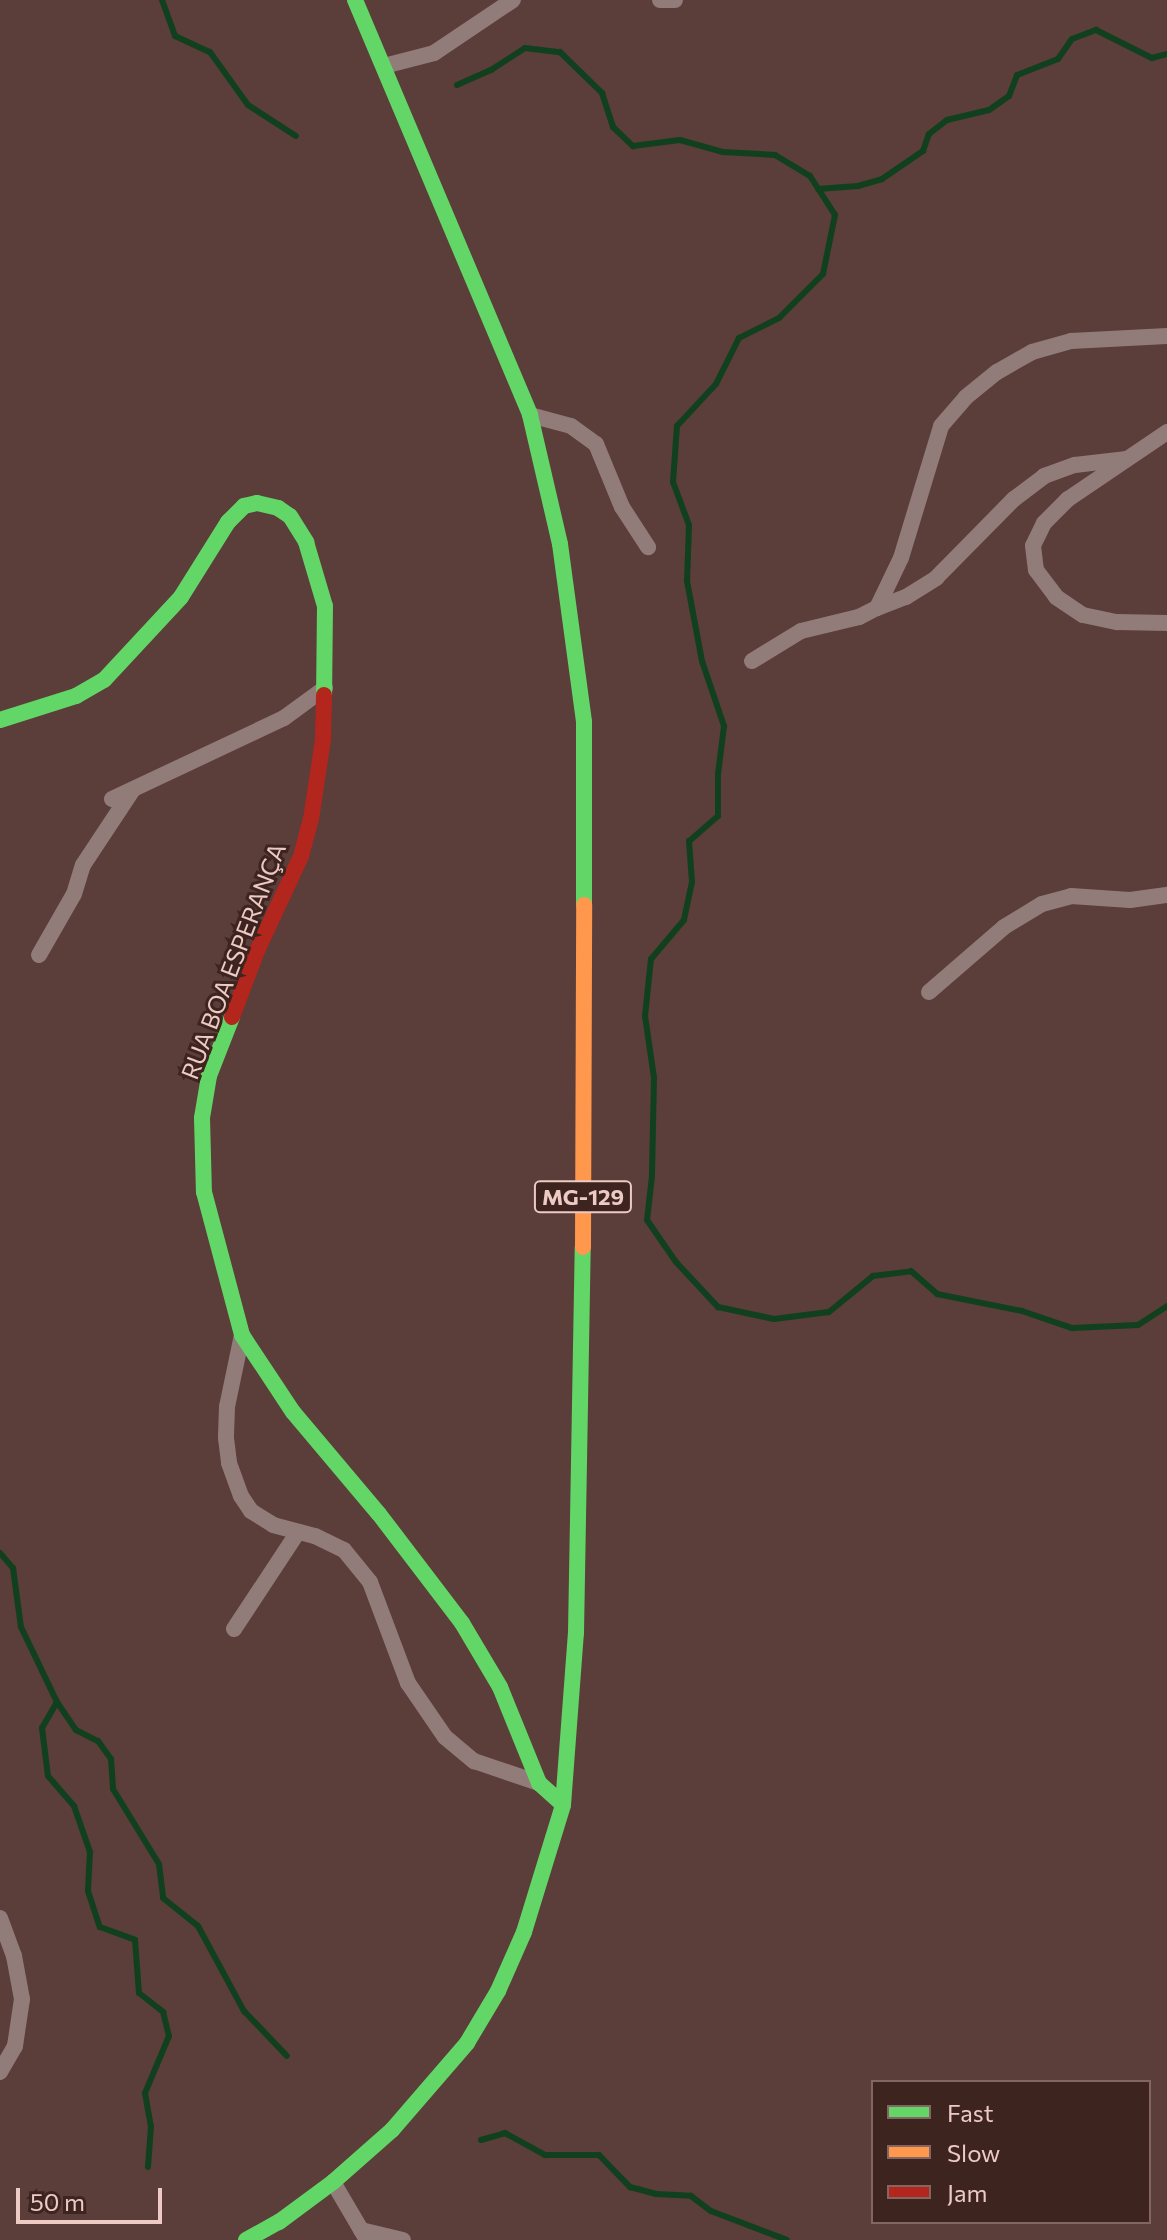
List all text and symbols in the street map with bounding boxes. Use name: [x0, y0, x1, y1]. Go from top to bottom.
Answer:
street label: RUA BOA ESPERANÇA: [175, 839, 291, 1083]
road number: MG-129: [533, 1179, 633, 1215]
legend: [871, 2080, 1151, 2224]
text: Fast: [947, 2098, 994, 2127]
text: Slow: [947, 2138, 1000, 2167]
scale bar: [20, 2172, 166, 2222]
text: Jam: [947, 2178, 987, 2207]
text: 50 m: [30, 2187, 85, 2216]

